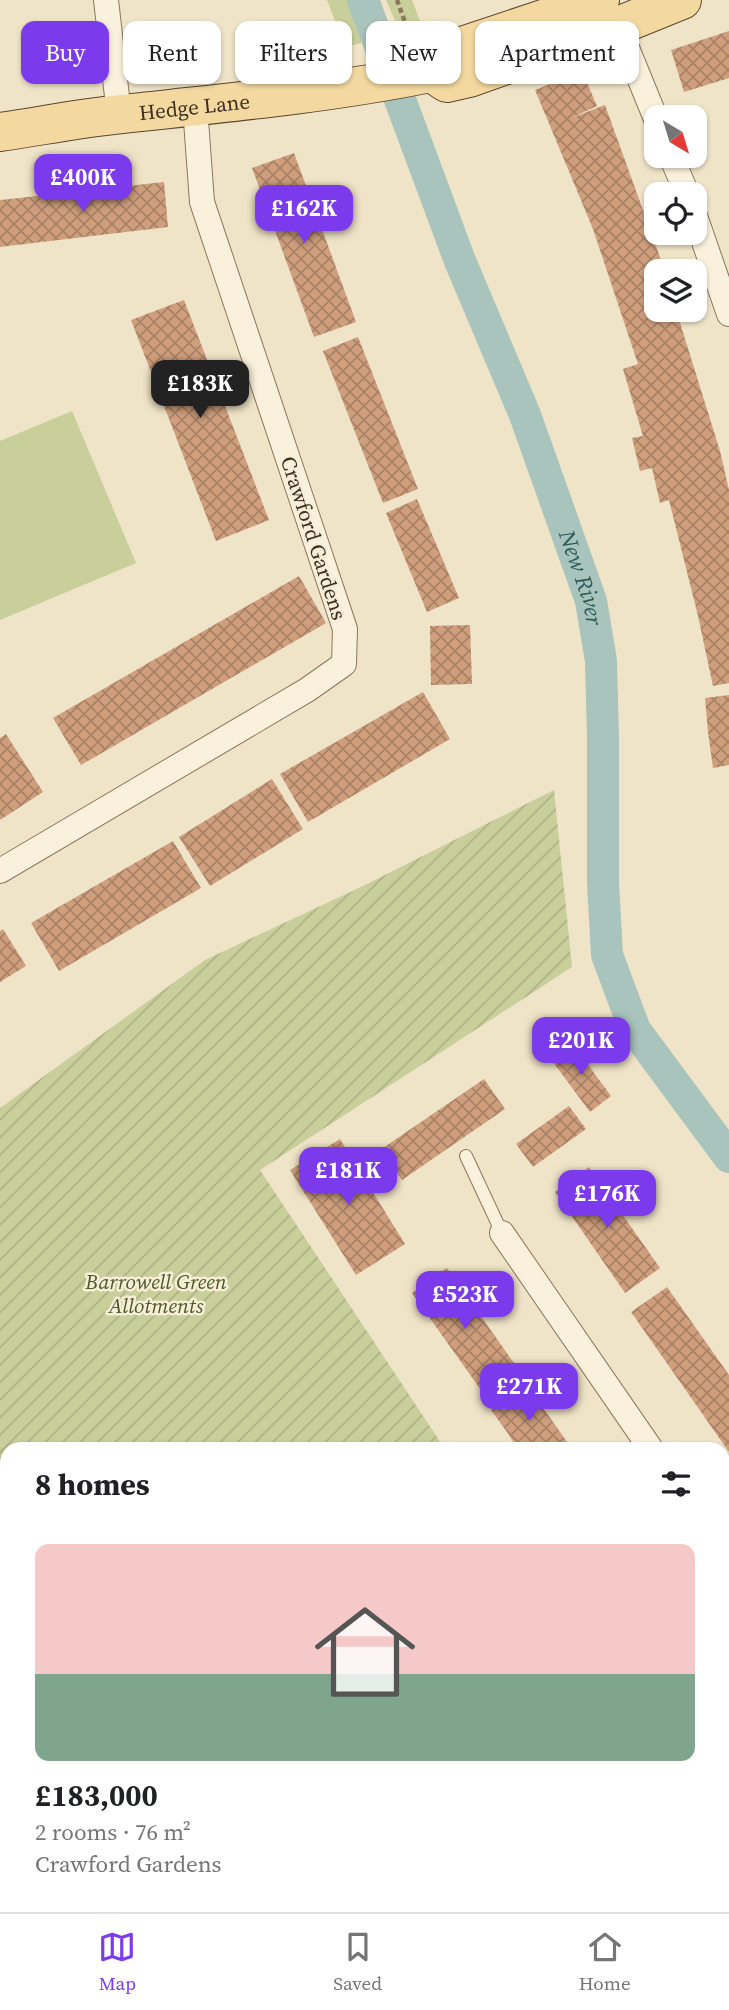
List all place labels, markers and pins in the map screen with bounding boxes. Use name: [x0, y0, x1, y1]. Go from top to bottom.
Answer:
pin: £400K: [34, 154, 132, 214]
pin: £162K: [255, 186, 353, 245]
pin: £183K: [151, 360, 249, 420]
pin: £201K: [532, 1018, 630, 1077]
pin: £181K: [299, 1148, 397, 1207]
pin: £176K: [558, 1170, 656, 1230]
pin: £523K: [416, 1272, 514, 1331]
pin: £271K: [480, 1364, 578, 1423]

